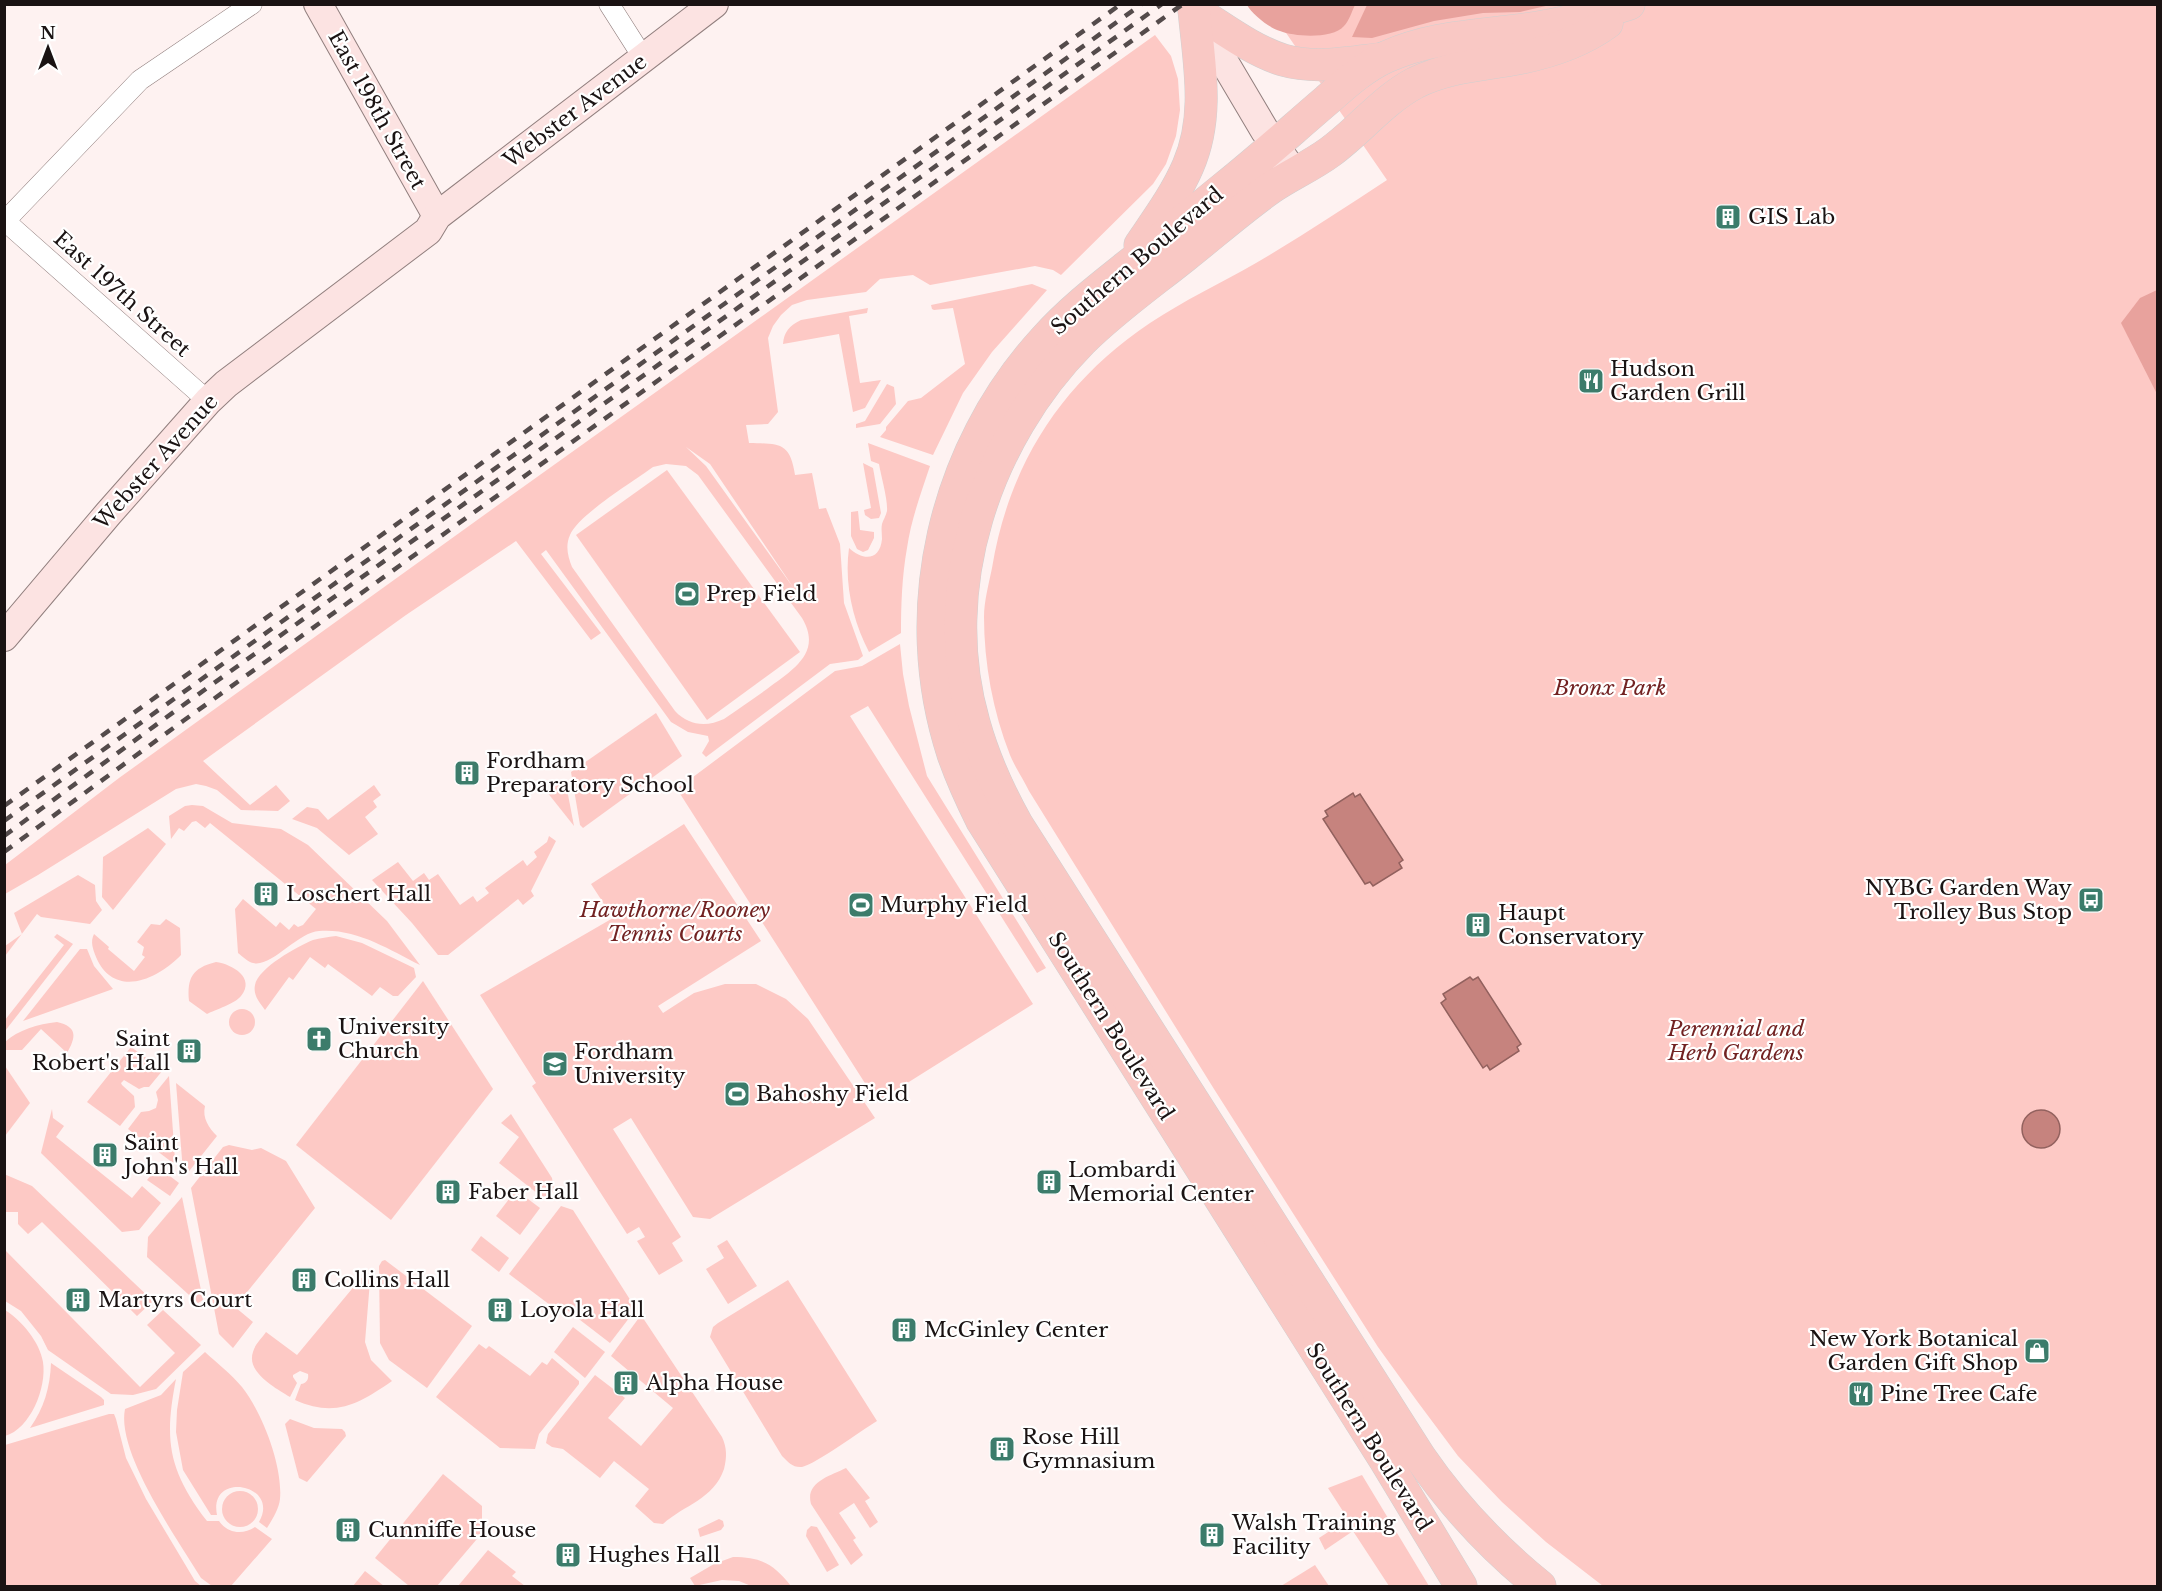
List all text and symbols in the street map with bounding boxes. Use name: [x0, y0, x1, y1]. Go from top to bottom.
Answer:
north arrow: [18, 18, 78, 78]
text: N: [40, 23, 56, 43]
street label: East 198th Street: [323, 26, 431, 194]
street label: Webster Avenue: [497, 49, 652, 174]
street label: Southern Boulevard: [1046, 181, 1228, 341]
building icon: GIS Lab: [1713, 202, 1743, 232]
place label: GIS Lab: [1748, 204, 1835, 230]
street label: East 197th Street: [48, 226, 196, 362]
place label: Hudson Garden Grill: [1610, 356, 1746, 406]
restaurant icon: Hudson Garden Grill: [1576, 366, 1606, 396]
street label: Webster Avenue: [88, 389, 224, 536]
sports icon: Prep Field: [672, 579, 702, 609]
place label: Prep Field: [706, 581, 817, 607]
park label: Bronx Park: [1553, 675, 1666, 701]
place label: Fordham Preparatory School: [486, 748, 694, 798]
building icon: Fordham Preparatory School: [452, 758, 482, 788]
place label: NYBG Garden Way Trolley Bus Stop: [1865, 875, 2073, 925]
building icon: Loschert Hall: [251, 879, 281, 909]
place label: Loschert Hall: [286, 881, 431, 907]
bus stop icon: NYBG Garden Way Trolley Bus Stop: [2076, 885, 2106, 915]
sports icon: Murphy Field: [846, 890, 876, 920]
place label: Murphy Field: [880, 892, 1028, 918]
park label: Hawthorne/Rooney Tennis Courts: [579, 897, 770, 947]
place label: Haupt Conservatory: [1498, 900, 1645, 950]
building icon: Haupt Conservatory: [1463, 910, 1493, 940]
street label: Southern Boulevard: [1042, 927, 1180, 1125]
place label: University Church: [338, 1014, 450, 1064]
park label: Perennial and Herb Gardens: [1667, 1016, 1805, 1066]
church icon: University Church: [304, 1024, 334, 1054]
place label: Saint Robert's Hall: [32, 1026, 170, 1076]
building icon: Saint Robert's Hall: [174, 1036, 204, 1066]
place label: Fordham University: [574, 1039, 686, 1089]
school or university icon: Fordham University: [540, 1049, 570, 1079]
sports icon: Bahoshy Field: [722, 1079, 752, 1109]
place label: Bahoshy Field: [756, 1081, 909, 1107]
place label: Saint John's Hall: [121, 1130, 239, 1180]
building icon: Saint John's Hall: [90, 1140, 120, 1170]
place label: Lombardi Memorial Center: [1068, 1157, 1254, 1207]
building icon: Lombardi Memorial Center: [1034, 1167, 1064, 1197]
building icon: Faber Hall: [433, 1177, 463, 1207]
place label: Faber Hall: [468, 1179, 579, 1205]
building icon: Collins Hall: [289, 1265, 319, 1295]
place label: Collins Hall: [324, 1267, 450, 1293]
building icon: Martyrs Court: [63, 1285, 93, 1315]
place label: Martyrs Court: [98, 1287, 252, 1313]
building icon: Loyola Hall: [485, 1295, 515, 1325]
place label: Loyola Hall: [520, 1297, 644, 1323]
building icon: McGinley Center: [889, 1315, 919, 1345]
place label: McGinley Center: [924, 1317, 1108, 1343]
place label: New York Botanical Garden Gift Shop: [1809, 1326, 2018, 1376]
shop icon: New York Botanical Garden Gift Shop: [2022, 1336, 2052, 1366]
street label: Southern Boulevard: [1300, 1338, 1438, 1536]
building icon: Alpha House: [611, 1368, 641, 1398]
place label: Alpha House: [645, 1370, 783, 1396]
restaurant icon: Pine Tree Cafe: [1846, 1379, 1876, 1409]
place label: Pine Tree Cafe: [1880, 1381, 2038, 1407]
place label: Rose Hill Gymnasium: [1022, 1424, 1156, 1474]
building icon: Rose Hill Gymnasium: [987, 1434, 1017, 1464]
place label: Walsh Training Facility: [1231, 1510, 1396, 1560]
building icon: Cunniffe House: [333, 1515, 363, 1545]
place label: Cunniffe House: [368, 1517, 536, 1543]
building icon: Walsh Training Facility: [1197, 1520, 1227, 1550]
building icon: Hughes Hall: [553, 1540, 583, 1570]
place label: Hughes Hall: [588, 1542, 721, 1568]

